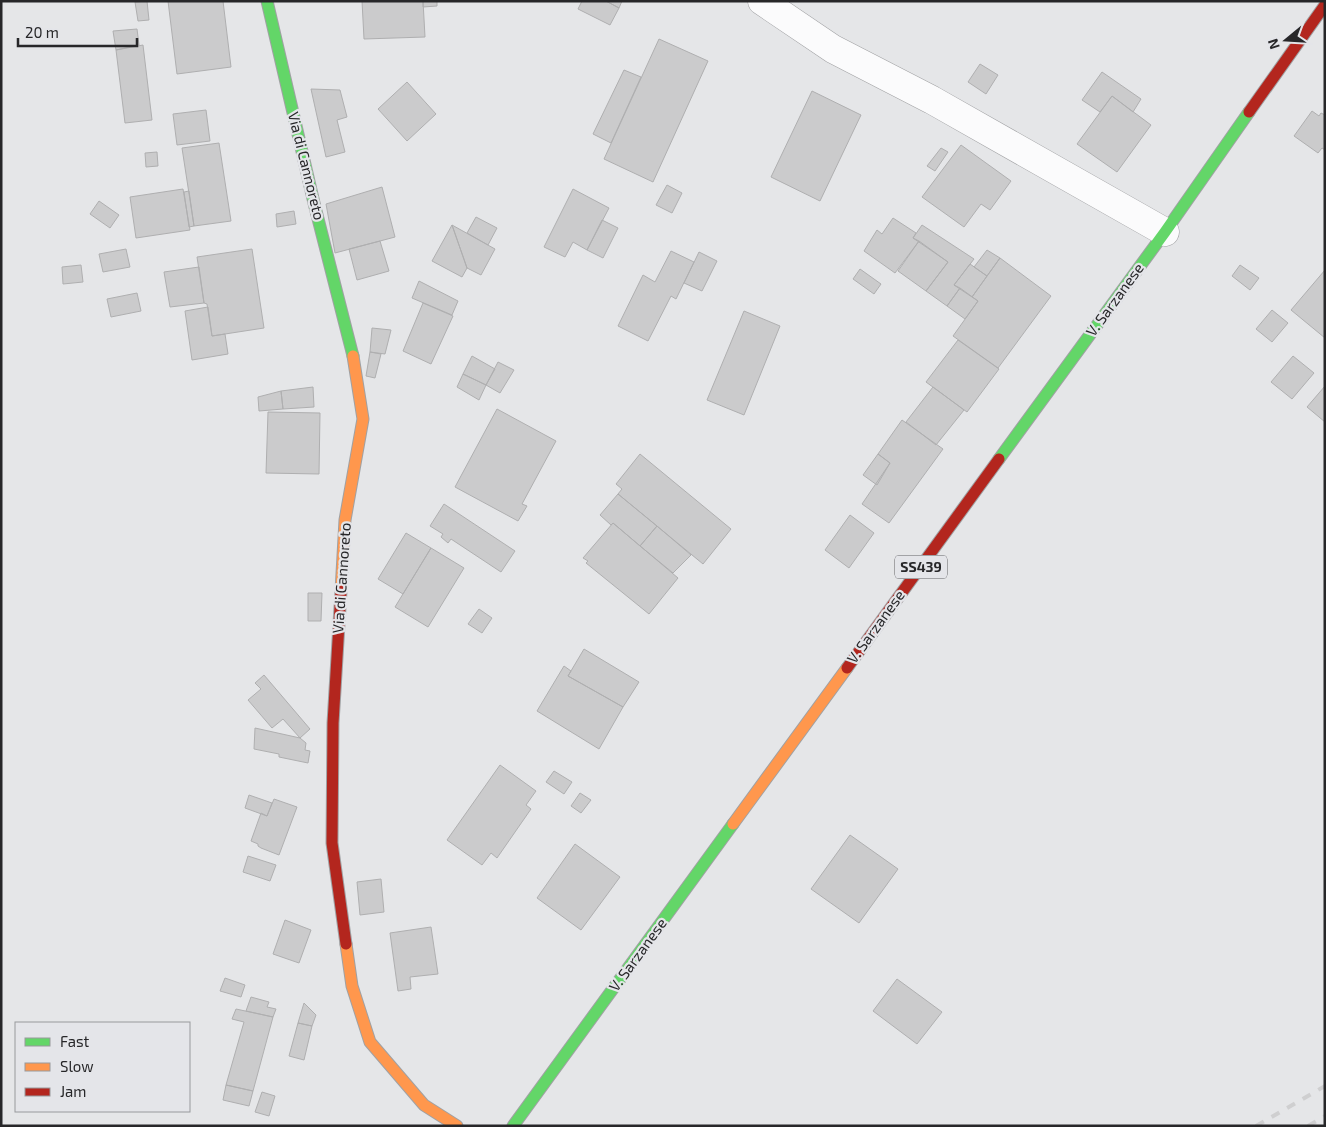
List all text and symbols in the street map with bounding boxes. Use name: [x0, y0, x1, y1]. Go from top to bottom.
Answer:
scale bar: [18, 15, 136, 47]
north arrow: [1261, 15, 1311, 65]
text: 20 m: [25, 23, 59, 41]
text: N: [1264, 37, 1283, 52]
street label: Via di Cannoreto: [285, 110, 329, 222]
street label: V. Sarzanese: [1082, 259, 1147, 340]
street label: Via di Cannoreto: [328, 522, 354, 634]
road number: SS439: [895, 556, 947, 578]
street label: V. Sarzanese: [843, 586, 908, 667]
street label: V. Sarzanese: [605, 914, 670, 995]
legend: [15, 1022, 190, 1112]
text: Fast: [60, 1032, 90, 1050]
text: Slow: [60, 1057, 94, 1075]
text: Jam: [60, 1082, 86, 1100]

